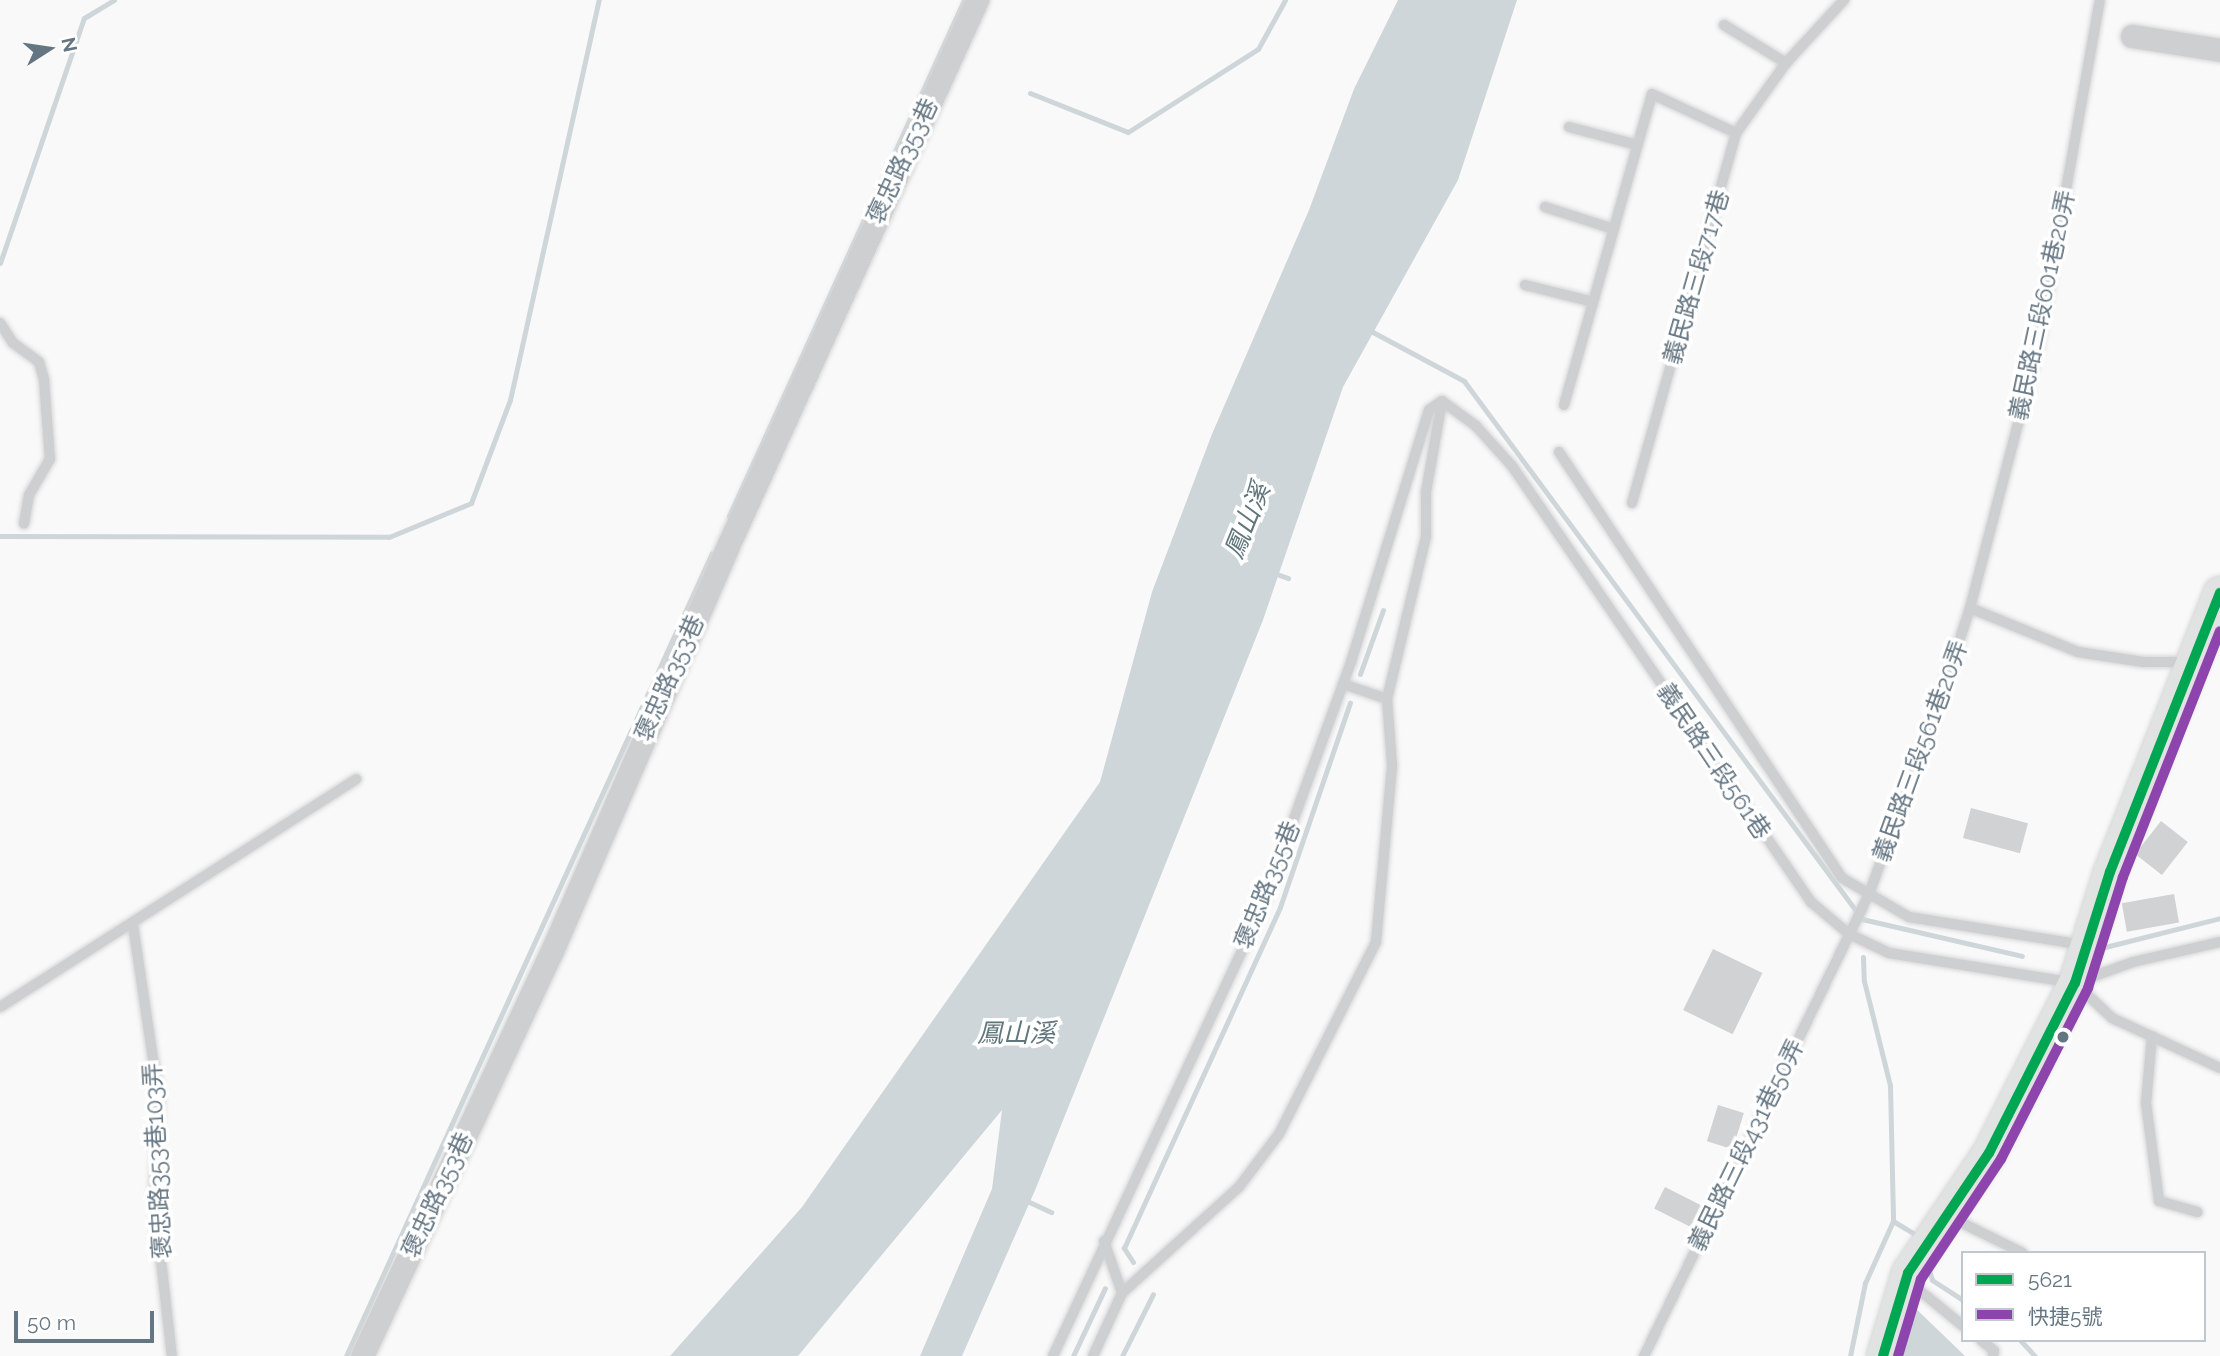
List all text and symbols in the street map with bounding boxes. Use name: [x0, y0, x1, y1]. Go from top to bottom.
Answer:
north arrow: [14, 14, 84, 84]
text: N: [57, 35, 82, 54]
street label: 褒忠路353巷: [860, 94, 944, 228]
street label: 義民路三段717巷: [1657, 187, 1735, 367]
street label: 義民路三段601巷20弄: [2004, 187, 2080, 423]
water label: 鳳山溪: [1219, 479, 1277, 563]
street label: 褒忠路353巷: [628, 611, 710, 745]
street label: 義民路三段561巷20弄: [1867, 637, 1973, 865]
street label: 義民路三段561巷: [1651, 678, 1777, 844]
street label: 褒忠路355巷: [1228, 817, 1306, 953]
water label: 鳳山溪: [977, 1018, 1055, 1050]
unlabelled marker: [2056, 1030, 2070, 1044]
street label: 義民路三段431巷50弄: [1682, 1034, 1810, 1256]
street label: 褒忠路353巷103弄: [137, 1062, 177, 1260]
street label: 褒忠路353巷: [395, 1128, 479, 1262]
legend: [1961, 1251, 2206, 1342]
text: 5621: [2028, 1267, 2072, 1292]
scale bar: [18, 1296, 158, 1340]
text: 快捷5號: [2028, 1304, 2102, 1329]
text: 50 m: [27, 1310, 76, 1335]

